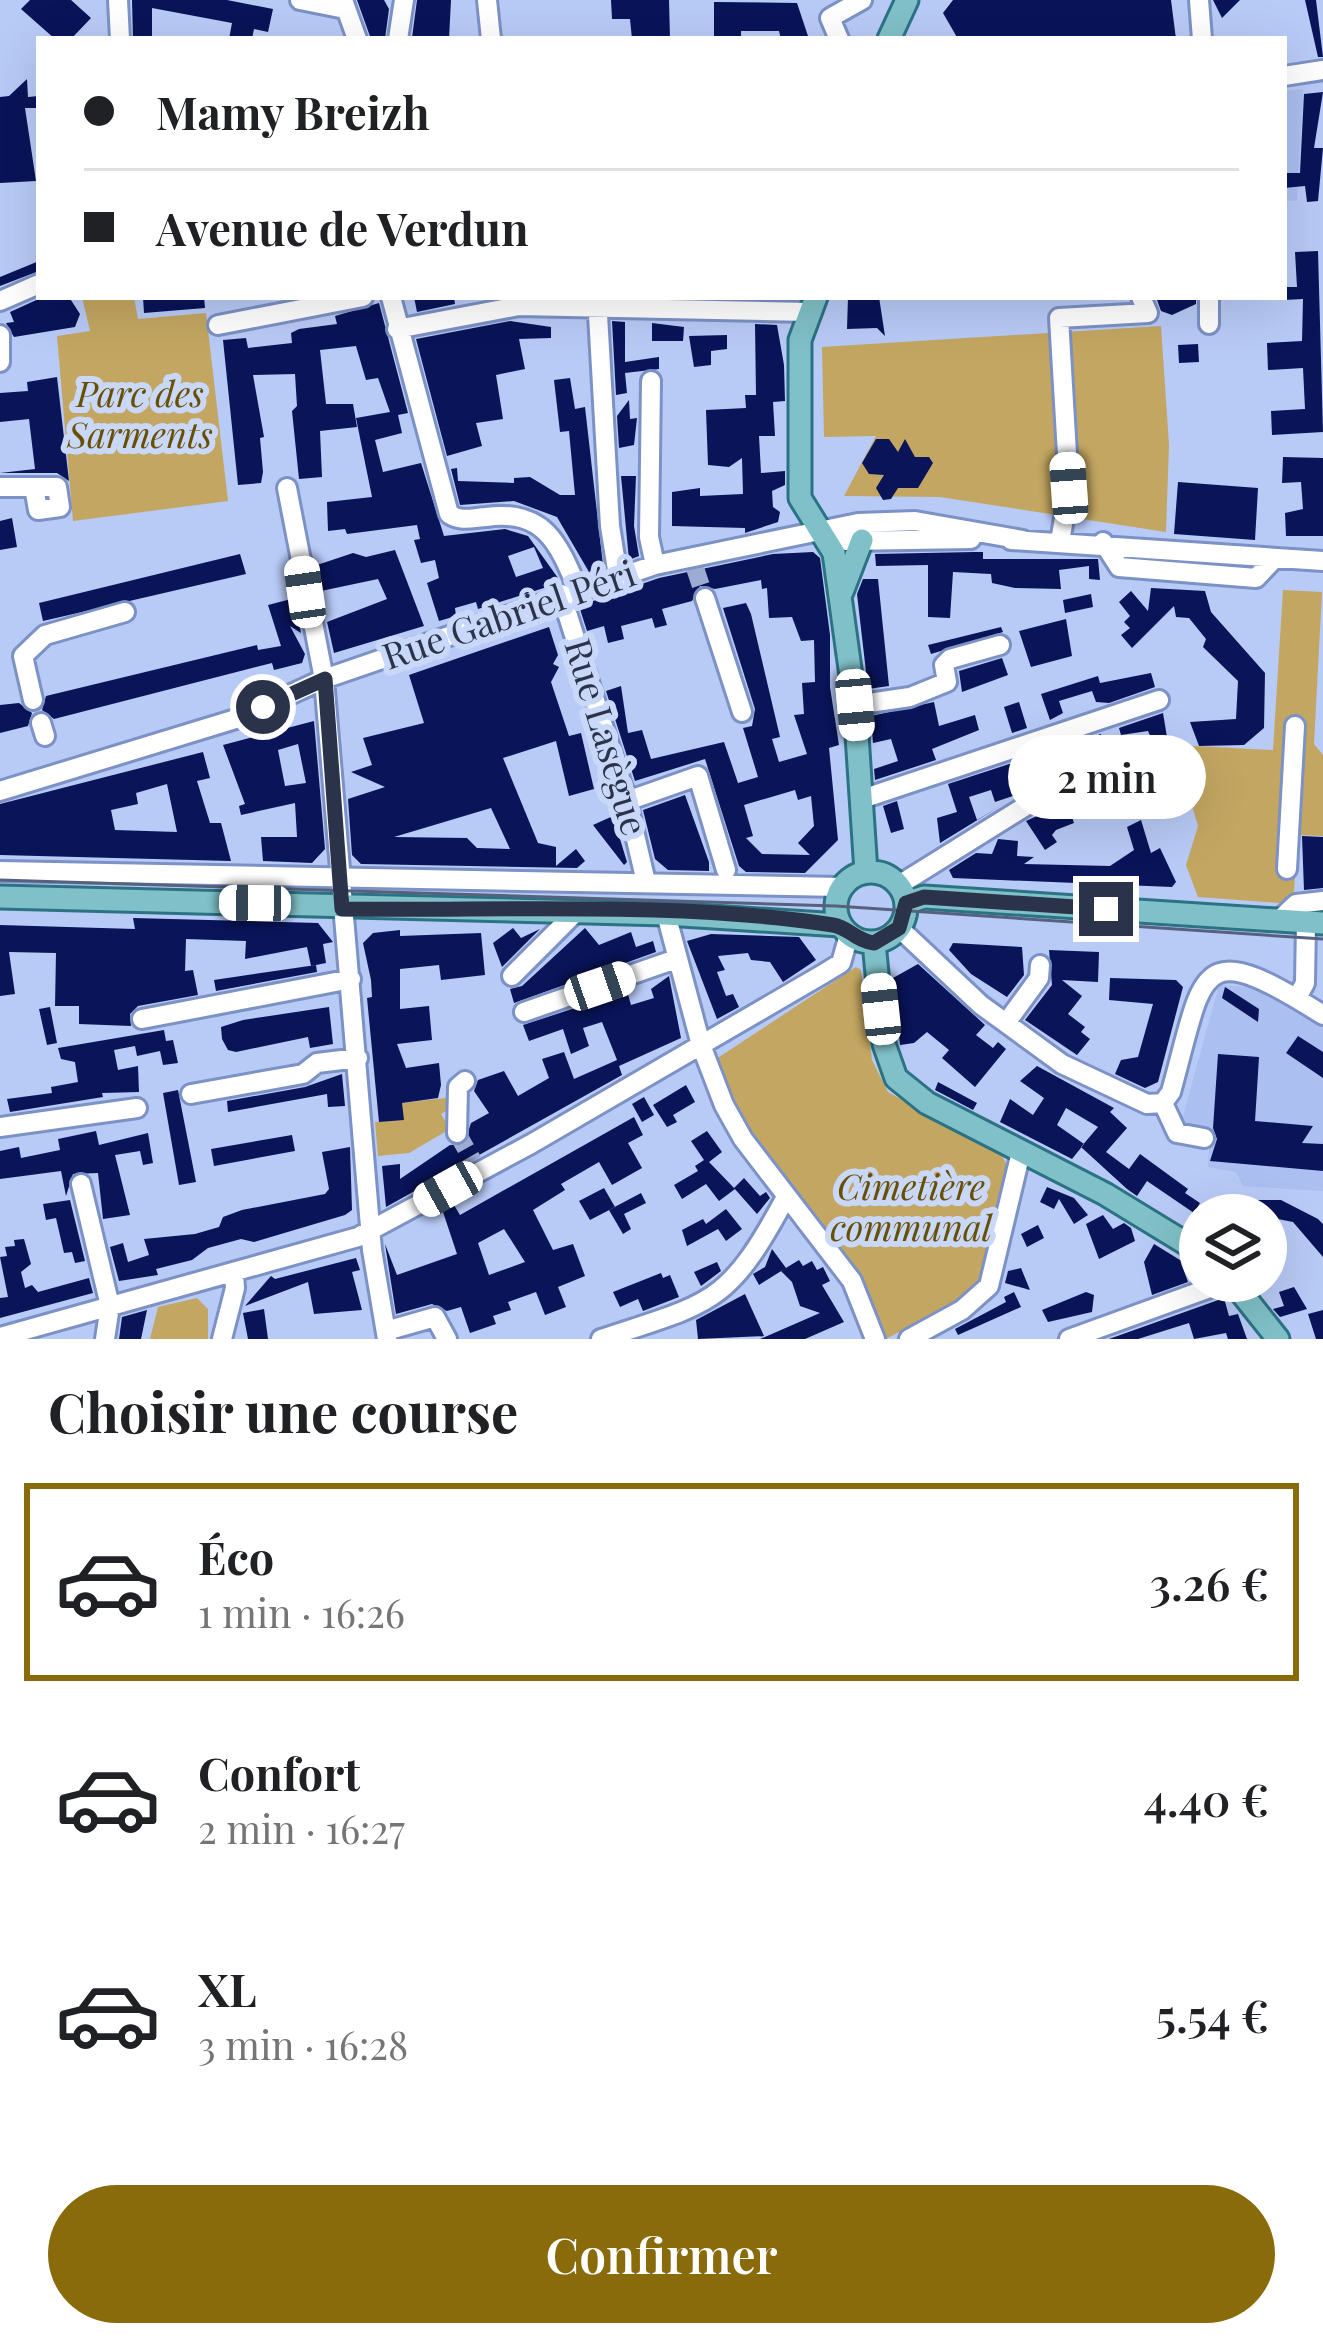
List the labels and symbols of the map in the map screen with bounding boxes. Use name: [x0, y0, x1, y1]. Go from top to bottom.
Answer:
park label: Parc des Sarments: [66, 368, 213, 457]
car: [1049, 451, 1089, 525]
street label: Rue Gabriel Péri: [376, 547, 641, 679]
car: [282, 554, 328, 630]
street label: Rue Lasègue: [555, 632, 661, 840]
car: [834, 668, 876, 742]
route start: [236, 680, 290, 734]
callout: 2 min: [1007, 735, 1205, 819]
route end: [1079, 882, 1133, 936]
car: [219, 884, 291, 922]
car: [560, 957, 640, 1015]
car: [859, 971, 903, 1047]
car: [408, 1156, 488, 1222]
park label: Cimetière communal: [830, 1161, 994, 1250]

